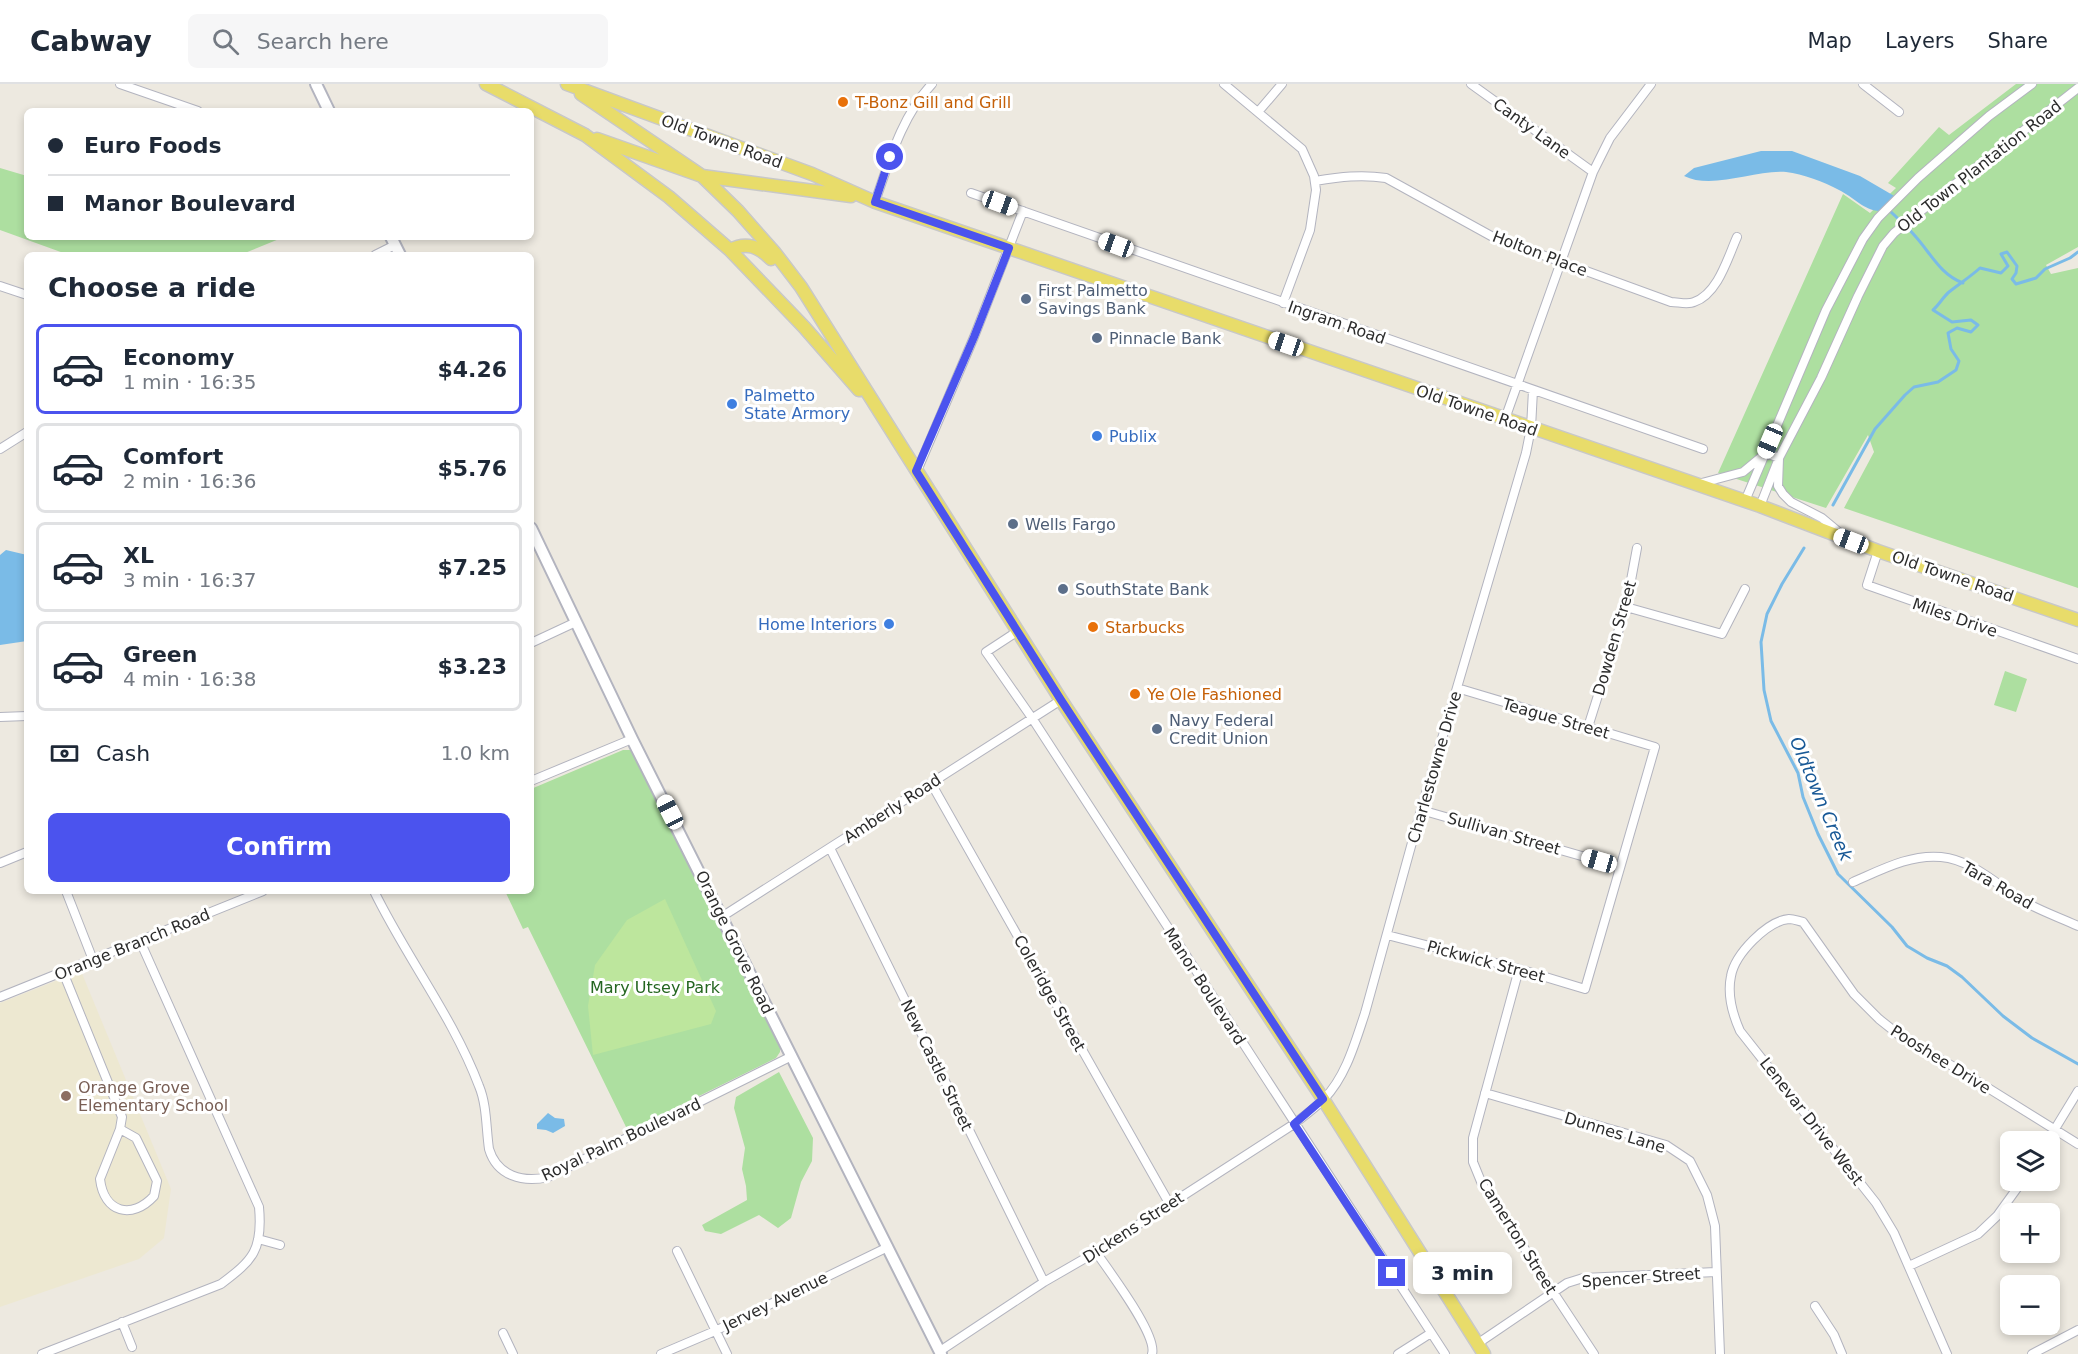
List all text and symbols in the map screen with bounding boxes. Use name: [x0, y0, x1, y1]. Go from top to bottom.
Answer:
search box: [188, 14, 608, 68]
text: Cabway: [30, 25, 152, 58]
icon: search: [209, 25, 242, 58]
text: Search here: [257, 29, 389, 54]
text: Map: [1808, 29, 1852, 53]
text: Layers: [1885, 29, 1954, 53]
text: Share: [1987, 29, 2048, 53]
place label: T-Bonz Gill and Grill: [854, 93, 1011, 112]
street label: Canty Lane: [1489, 94, 1574, 163]
marker: T-Bonz Gill and Grill: [836, 95, 850, 109]
street label: Old Town Plantation Road: [1893, 96, 2065, 237]
street label: Old Towne Road: [659, 111, 785, 172]
text: Euro Foods: [84, 133, 222, 158]
route start: [876, 143, 903, 170]
car: [980, 188, 1020, 218]
text: Manor Boulevard: [84, 191, 296, 216]
street label: Holton Place: [1490, 227, 1590, 280]
car: [1096, 230, 1136, 260]
text: Choose a ride: [48, 272, 256, 303]
place label: First Palmetto Savings Bank: [1038, 281, 1148, 318]
marker: First Palmetto Savings Bank: [1019, 292, 1033, 306]
street label: Ingram Road: [1285, 297, 1388, 348]
place label: Pinnacle Bank: [1109, 329, 1222, 348]
car: [1266, 330, 1306, 358]
marker: Pinnacle Bank: [1090, 331, 1104, 345]
icon: car: [51, 342, 105, 396]
text: Economy: [123, 345, 234, 370]
text: $4.26: [437, 357, 507, 382]
text: 1 min · 16:35: [123, 370, 257, 394]
street label: Old Towne Road: [1413, 381, 1540, 440]
place label: Palmetto State Armory: [744, 386, 850, 423]
marker: Palmetto State Armory: [725, 397, 739, 411]
car: [1755, 421, 1785, 461]
place label: Publix: [1109, 427, 1157, 446]
marker: Publix: [1090, 429, 1104, 443]
icon: car: [51, 441, 105, 495]
text: Comfort: [123, 444, 223, 469]
text: $5.76: [437, 456, 507, 481]
text: 2 min · 16:36: [123, 469, 257, 493]
place label: Wells Fargo: [1025, 515, 1116, 534]
marker: Wells Fargo: [1006, 517, 1020, 531]
car: [1831, 526, 1871, 556]
icon: car: [51, 540, 105, 594]
text: XL: [123, 543, 154, 568]
street label: Old Towne Road: [1889, 547, 2016, 606]
text: $7.25: [437, 555, 507, 580]
text: 3 min · 16:37: [123, 568, 257, 592]
street label: Dowden Street: [1589, 578, 1640, 698]
place label: SouthState Bank: [1075, 580, 1210, 599]
marker: SouthState Bank: [1056, 582, 1070, 596]
street label: Miles Drive: [1910, 594, 2000, 641]
place label: Home Interiors: [758, 615, 877, 634]
marker: Home Interiors: [882, 617, 896, 631]
place label: Starbucks: [1105, 618, 1185, 637]
marker: Starbucks: [1086, 620, 1100, 634]
icon: car: [51, 639, 105, 693]
text: Green: [123, 642, 197, 667]
text: $3.23: [437, 654, 507, 679]
text: 4 min · 16:38: [123, 667, 257, 691]
place label: Ye Ole Fashioned: [1146, 685, 1282, 704]
marker: Ye Ole Fashioned: [1128, 687, 1142, 701]
street label: Charlestowne Drive: [1404, 689, 1465, 845]
street label: Teague Street: [1499, 694, 1612, 743]
place label: Navy Federal Credit Union: [1169, 711, 1274, 748]
marker: Navy Federal Credit Union: [1150, 722, 1164, 736]
water label: Oldtown Creek: [1786, 733, 1858, 866]
icon: cash: [48, 737, 81, 770]
text: Cash: [96, 741, 150, 766]
text: 1.0 km: [441, 741, 510, 765]
street label: Amberly Road: [840, 770, 945, 847]
car: [654, 792, 686, 832]
street label: Sullivan Street: [1445, 808, 1563, 859]
button: Confirm: [48, 813, 510, 882]
car: [1579, 847, 1619, 875]
street label: Tara Road: [1958, 857, 2037, 913]
street label: Orange Grove Road: [692, 867, 778, 1017]
street label: Orange Branch Road: [52, 905, 213, 984]
street label: Manor Boulevard: [1160, 924, 1250, 1049]
street label: Coleridge Street: [1010, 932, 1089, 1055]
street label: Pickwick Street: [1425, 937, 1547, 986]
park label: Mary Utsey Park: [590, 978, 721, 997]
street label: New Castle Street: [897, 997, 977, 1134]
street label: Pooshee Drive: [1887, 1021, 1994, 1098]
street label: Lenevar Drive West: [1756, 1054, 1867, 1189]
place label: Orange Grove Elementary School: [78, 1078, 228, 1115]
marker: Orange Grove Elementary School: [59, 1089, 73, 1103]
street label: Royal Palm Boulevard: [538, 1094, 704, 1185]
street label: Dunnes Lane: [1562, 1108, 1668, 1157]
map controls: [2000, 1131, 2060, 1335]
button: layers: [2000, 1131, 2060, 1191]
street label: Camerton Street: [1474, 1175, 1561, 1298]
street label: Dickens Street: [1079, 1188, 1187, 1267]
button: +: [2000, 1203, 2060, 1263]
callout: 3 min: [1413, 1252, 1512, 1294]
route end: [1378, 1259, 1405, 1286]
text: 3 min: [1431, 1261, 1494, 1285]
street label: Spencer Street: [1581, 1264, 1701, 1291]
street label: Jervey Avenue: [719, 1268, 831, 1336]
button: −: [2000, 1275, 2060, 1335]

